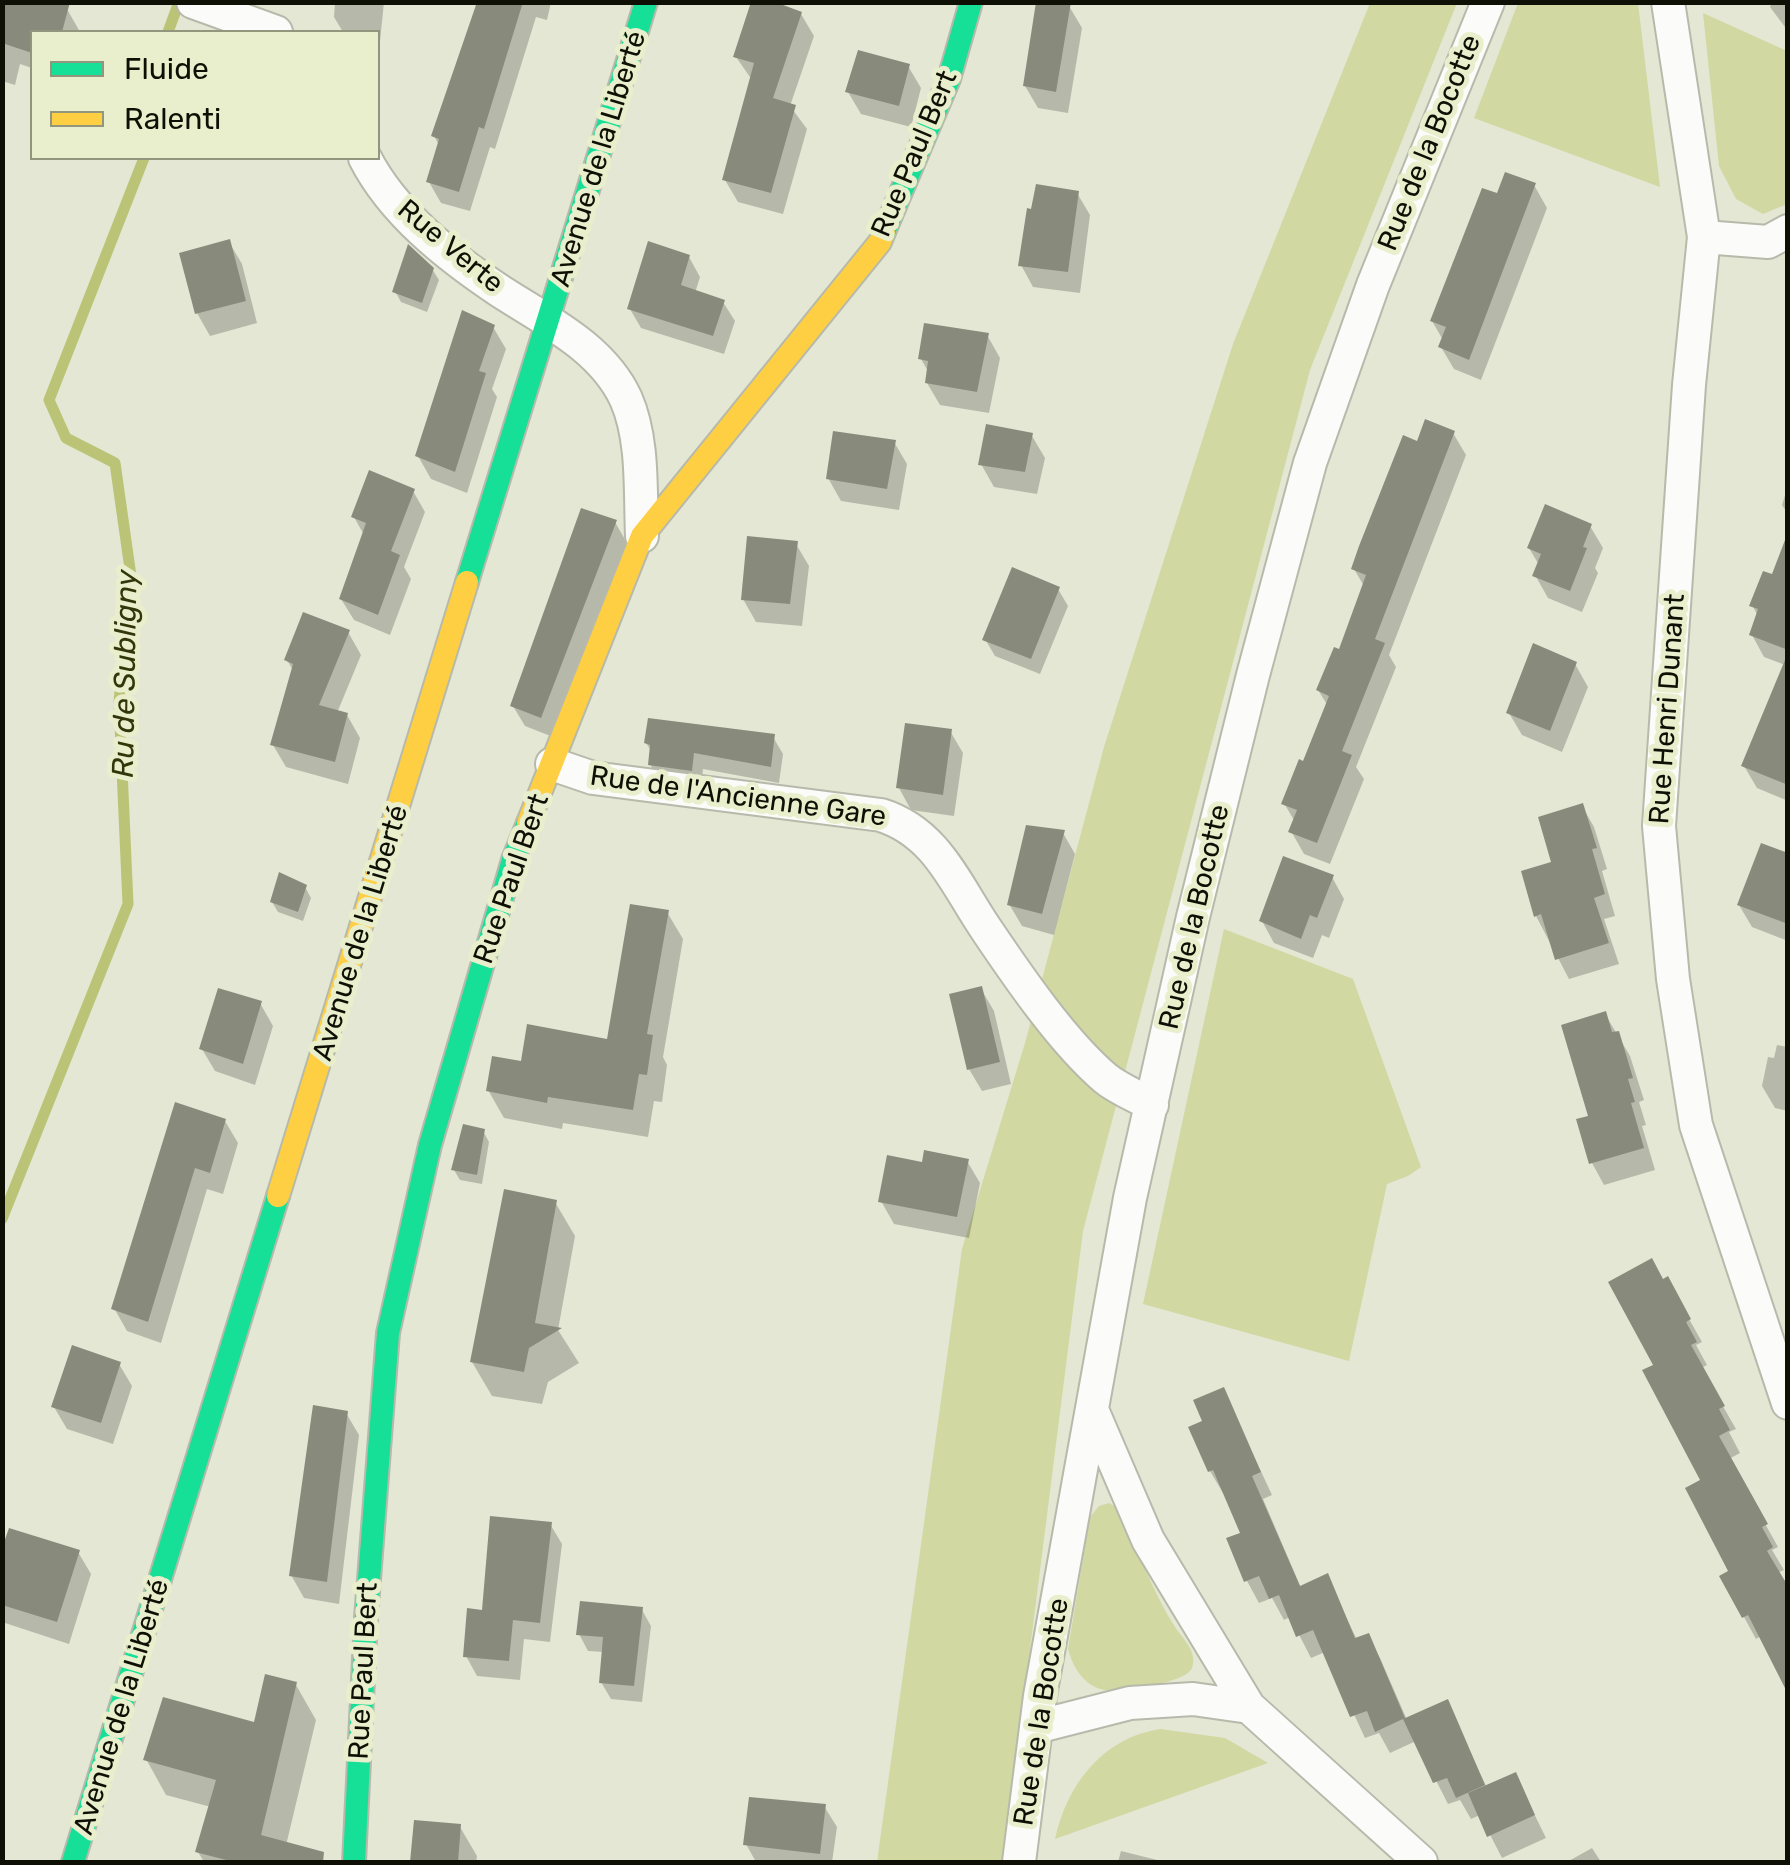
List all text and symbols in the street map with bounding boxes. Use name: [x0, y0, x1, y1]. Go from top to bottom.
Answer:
street label: Avenue de la Liberté: [544, 27, 654, 291]
legend: [30, 30, 380, 160]
street label: Rue de la Bocotte: [1371, 30, 1489, 256]
text: Fluide: [124, 51, 209, 87]
street label: Rue Paul Bert: [865, 66, 965, 242]
text: Ralenti: [124, 101, 221, 137]
street label: Rue Verte: [390, 193, 510, 301]
water label: Ru de Subligny: [106, 570, 146, 778]
street label: Rue Henri Dunant: [1643, 593, 1693, 825]
street label: Rue de l'Ancienne Gare: [588, 760, 888, 834]
street label: Rue Paul Bert: [467, 790, 557, 968]
street label: Avenue de la Liberté: [306, 801, 416, 1065]
street label: Rue de la Bocotte: [1153, 801, 1237, 1033]
street label: Avenue de la Liberté: [67, 1575, 177, 1839]
street label: Rue Paul Bert: [343, 1582, 385, 1760]
street label: Rue de la Bocotte: [1007, 1596, 1077, 1828]

